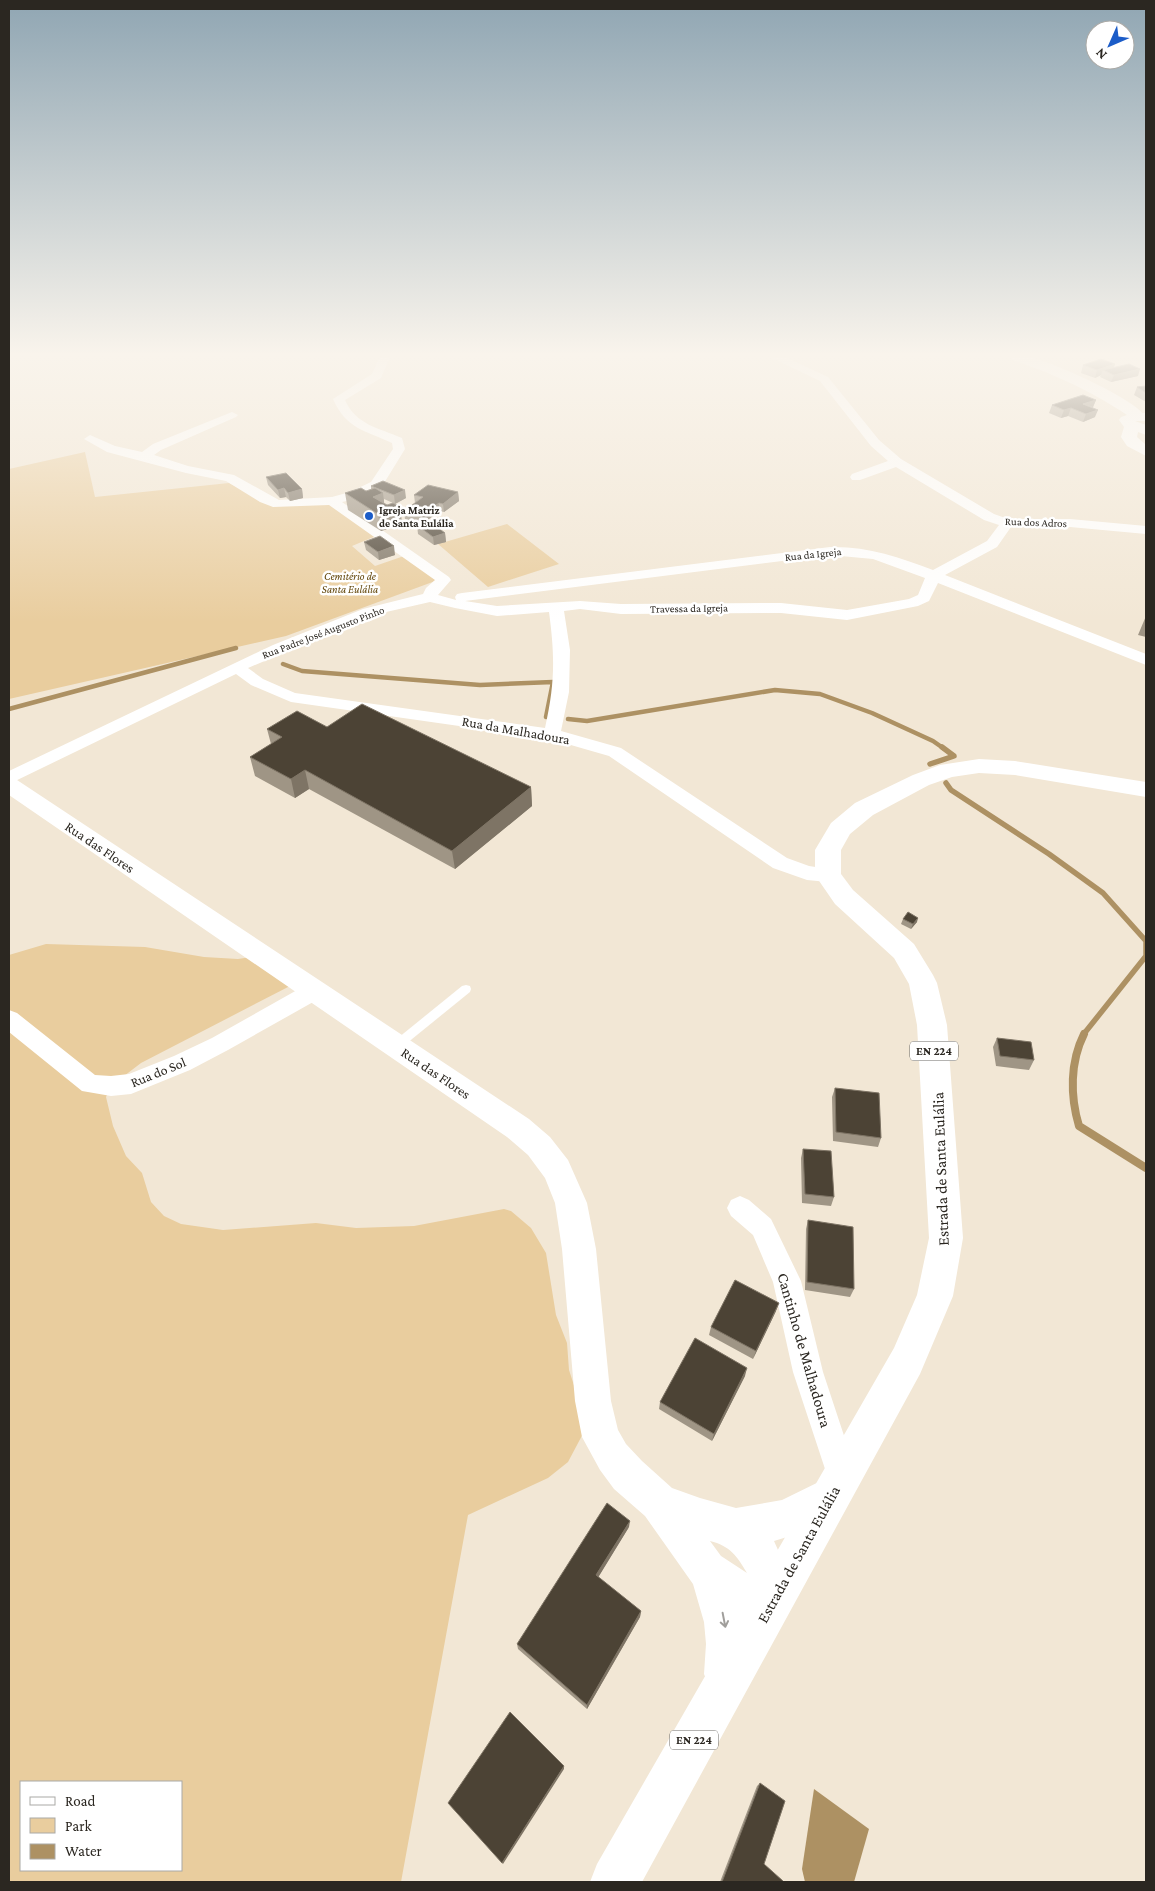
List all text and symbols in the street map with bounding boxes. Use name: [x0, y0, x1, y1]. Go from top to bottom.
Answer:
north arrow: [1085, 20, 1135, 70]
text: N: [1091, 45, 1110, 63]
place label: Igreja Matriz de Santa Eulália: [379, 504, 454, 529]
marker: Igreja Matriz de Santa Eulália: [363, 510, 375, 522]
street label: Rua dos Adros: [1005, 515, 1067, 529]
street label: Rua da Igreja: [784, 545, 842, 564]
park label: Cemitério de Santa Eulália: [322, 570, 378, 595]
street label: Travessa da Igreja: [650, 601, 728, 616]
street label: Rua Padre José Augusto Pinho: [260, 603, 387, 662]
street label: Rua da Malhadoura: [461, 713, 572, 747]
street label: Rua das Flores: [62, 818, 138, 876]
road number: EN 224: [910, 1042, 958, 1060]
street label: Rua das Flores: [398, 1044, 474, 1102]
street label: Rua do Sol: [128, 1054, 188, 1090]
street label: Estrada de Santa Eulália: [929, 1091, 952, 1246]
street label: Cantinho de Malhadoura: [774, 1271, 835, 1430]
street label: Estrada de Santa Eulália: [754, 1482, 843, 1626]
one-way arrow: [719, 1611, 729, 1627]
road number: EN 224: [670, 1730, 718, 1750]
legend: [20, 1781, 182, 1871]
text: Road: [65, 1793, 96, 1809]
text: Park: [65, 1818, 92, 1834]
text: Water: [65, 1843, 102, 1859]

